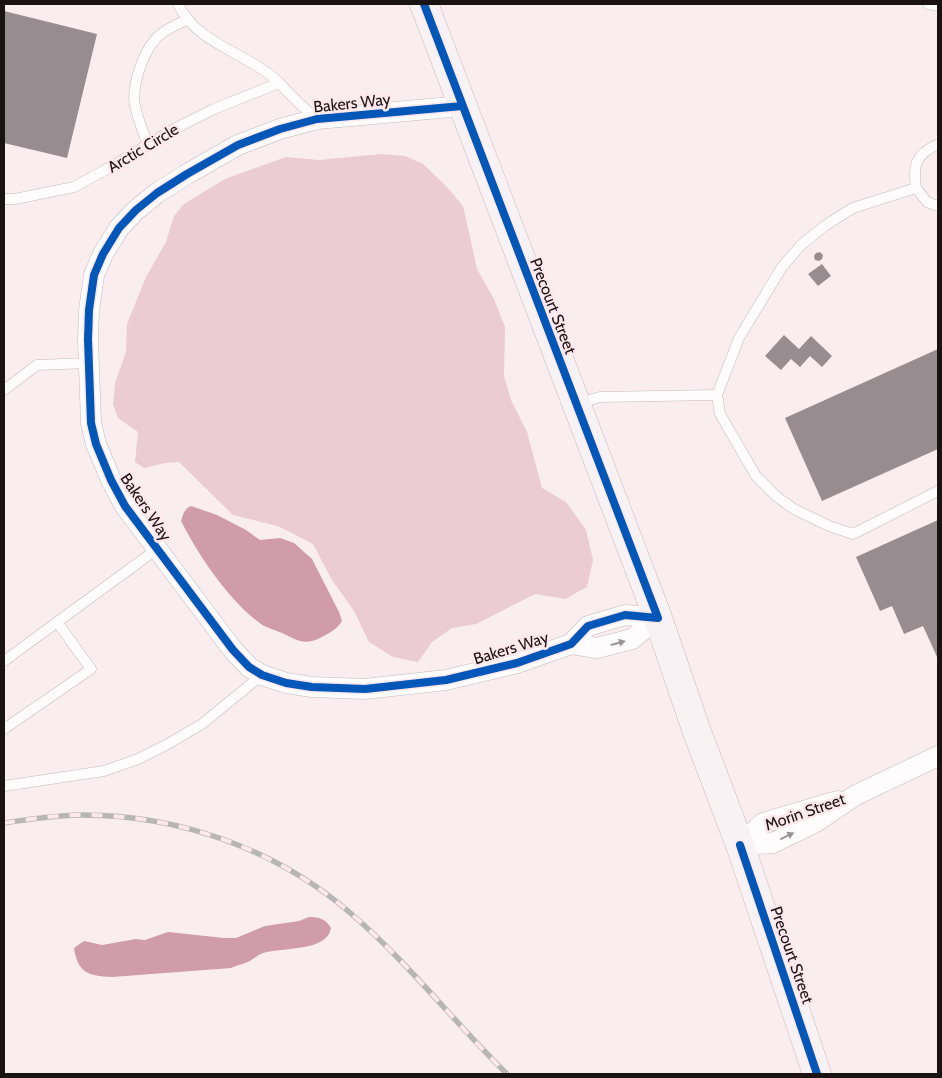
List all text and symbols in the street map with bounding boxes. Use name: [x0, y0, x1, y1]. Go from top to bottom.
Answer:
street label: Bakers Way: [312, 90, 392, 116]
street label: Arctic Circle: [104, 119, 182, 177]
street label: Precourt Street: [526, 255, 580, 357]
street label: Bakers Way: [116, 470, 176, 544]
street label: Bakers Way: [471, 628, 551, 668]
one-way arrow: [610, 638, 625, 646]
street label: Morin Street: [762, 789, 848, 835]
one-way arrow: [780, 832, 794, 840]
street label: Precourt Street: [766, 904, 818, 1007]

